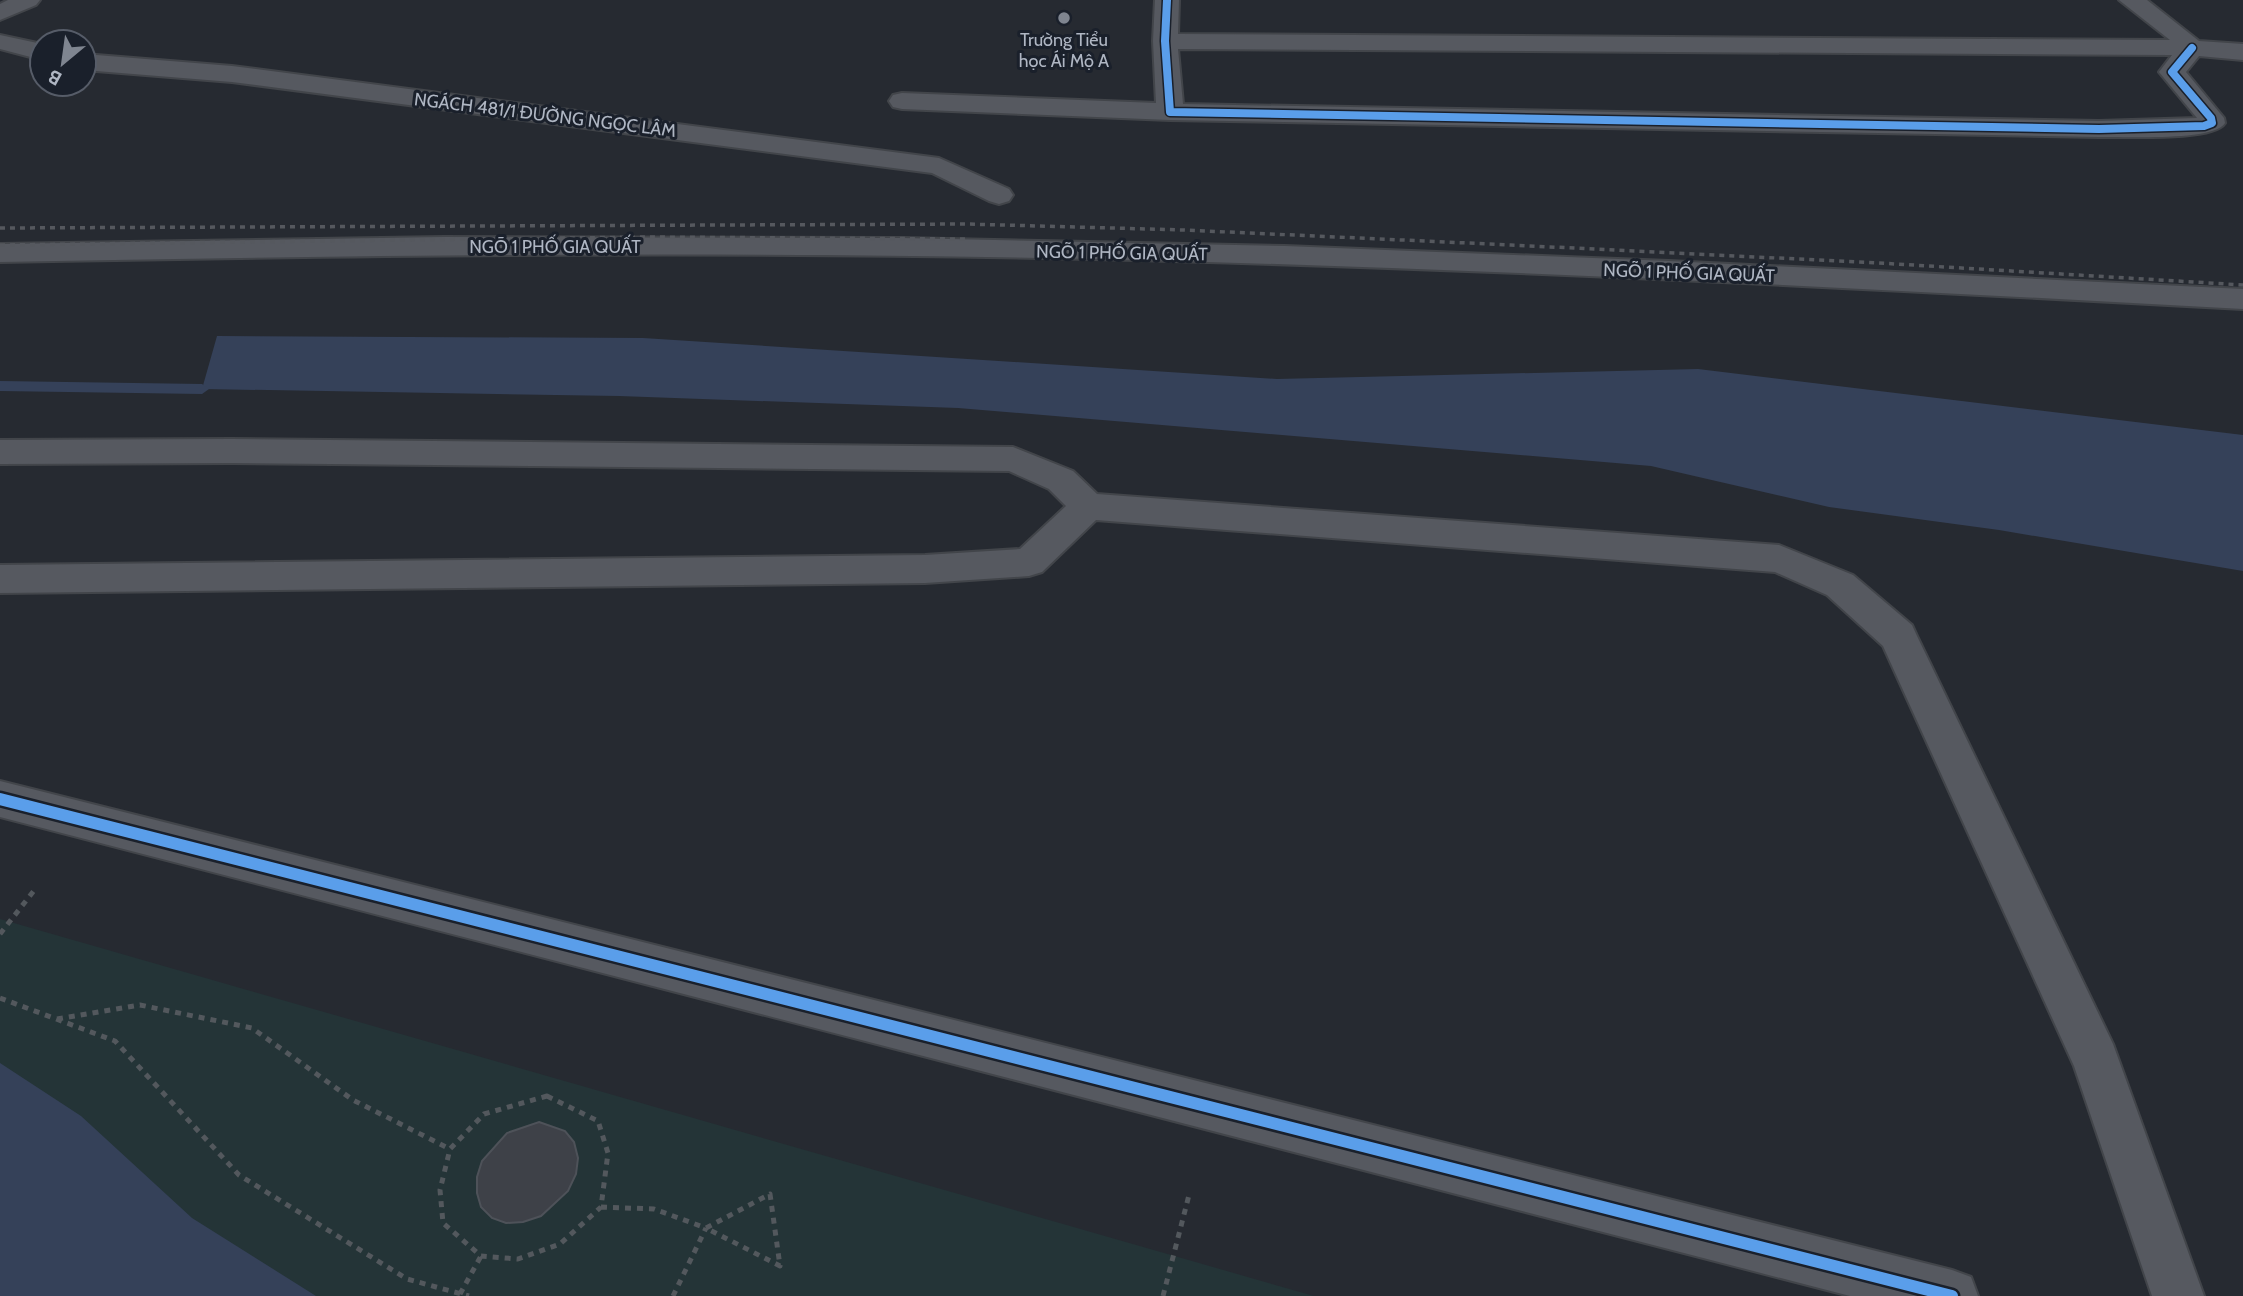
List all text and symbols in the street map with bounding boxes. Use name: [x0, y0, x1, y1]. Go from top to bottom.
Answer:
marker: Trường Tiểu học Ái Mộ A: [1056, 10, 1072, 26]
north arrow: [28, 28, 98, 98]
place label: Trường Tiểu học Ái Mộ A: [1019, 29, 1109, 72]
text: B: [44, 64, 66, 90]
street label: NGÁCH 481/1 ĐƯỜNG NGỌC LÂM: [413, 88, 677, 142]
street label: NGÕ 1 PHỐ GIA QUẤT: [469, 234, 641, 258]
street label: NGÕ 1 PHỐ GIA QUẤT: [1036, 239, 1208, 266]
street label: NGÕ 1 PHỐ GIA QUẤT: [1603, 257, 1776, 287]

